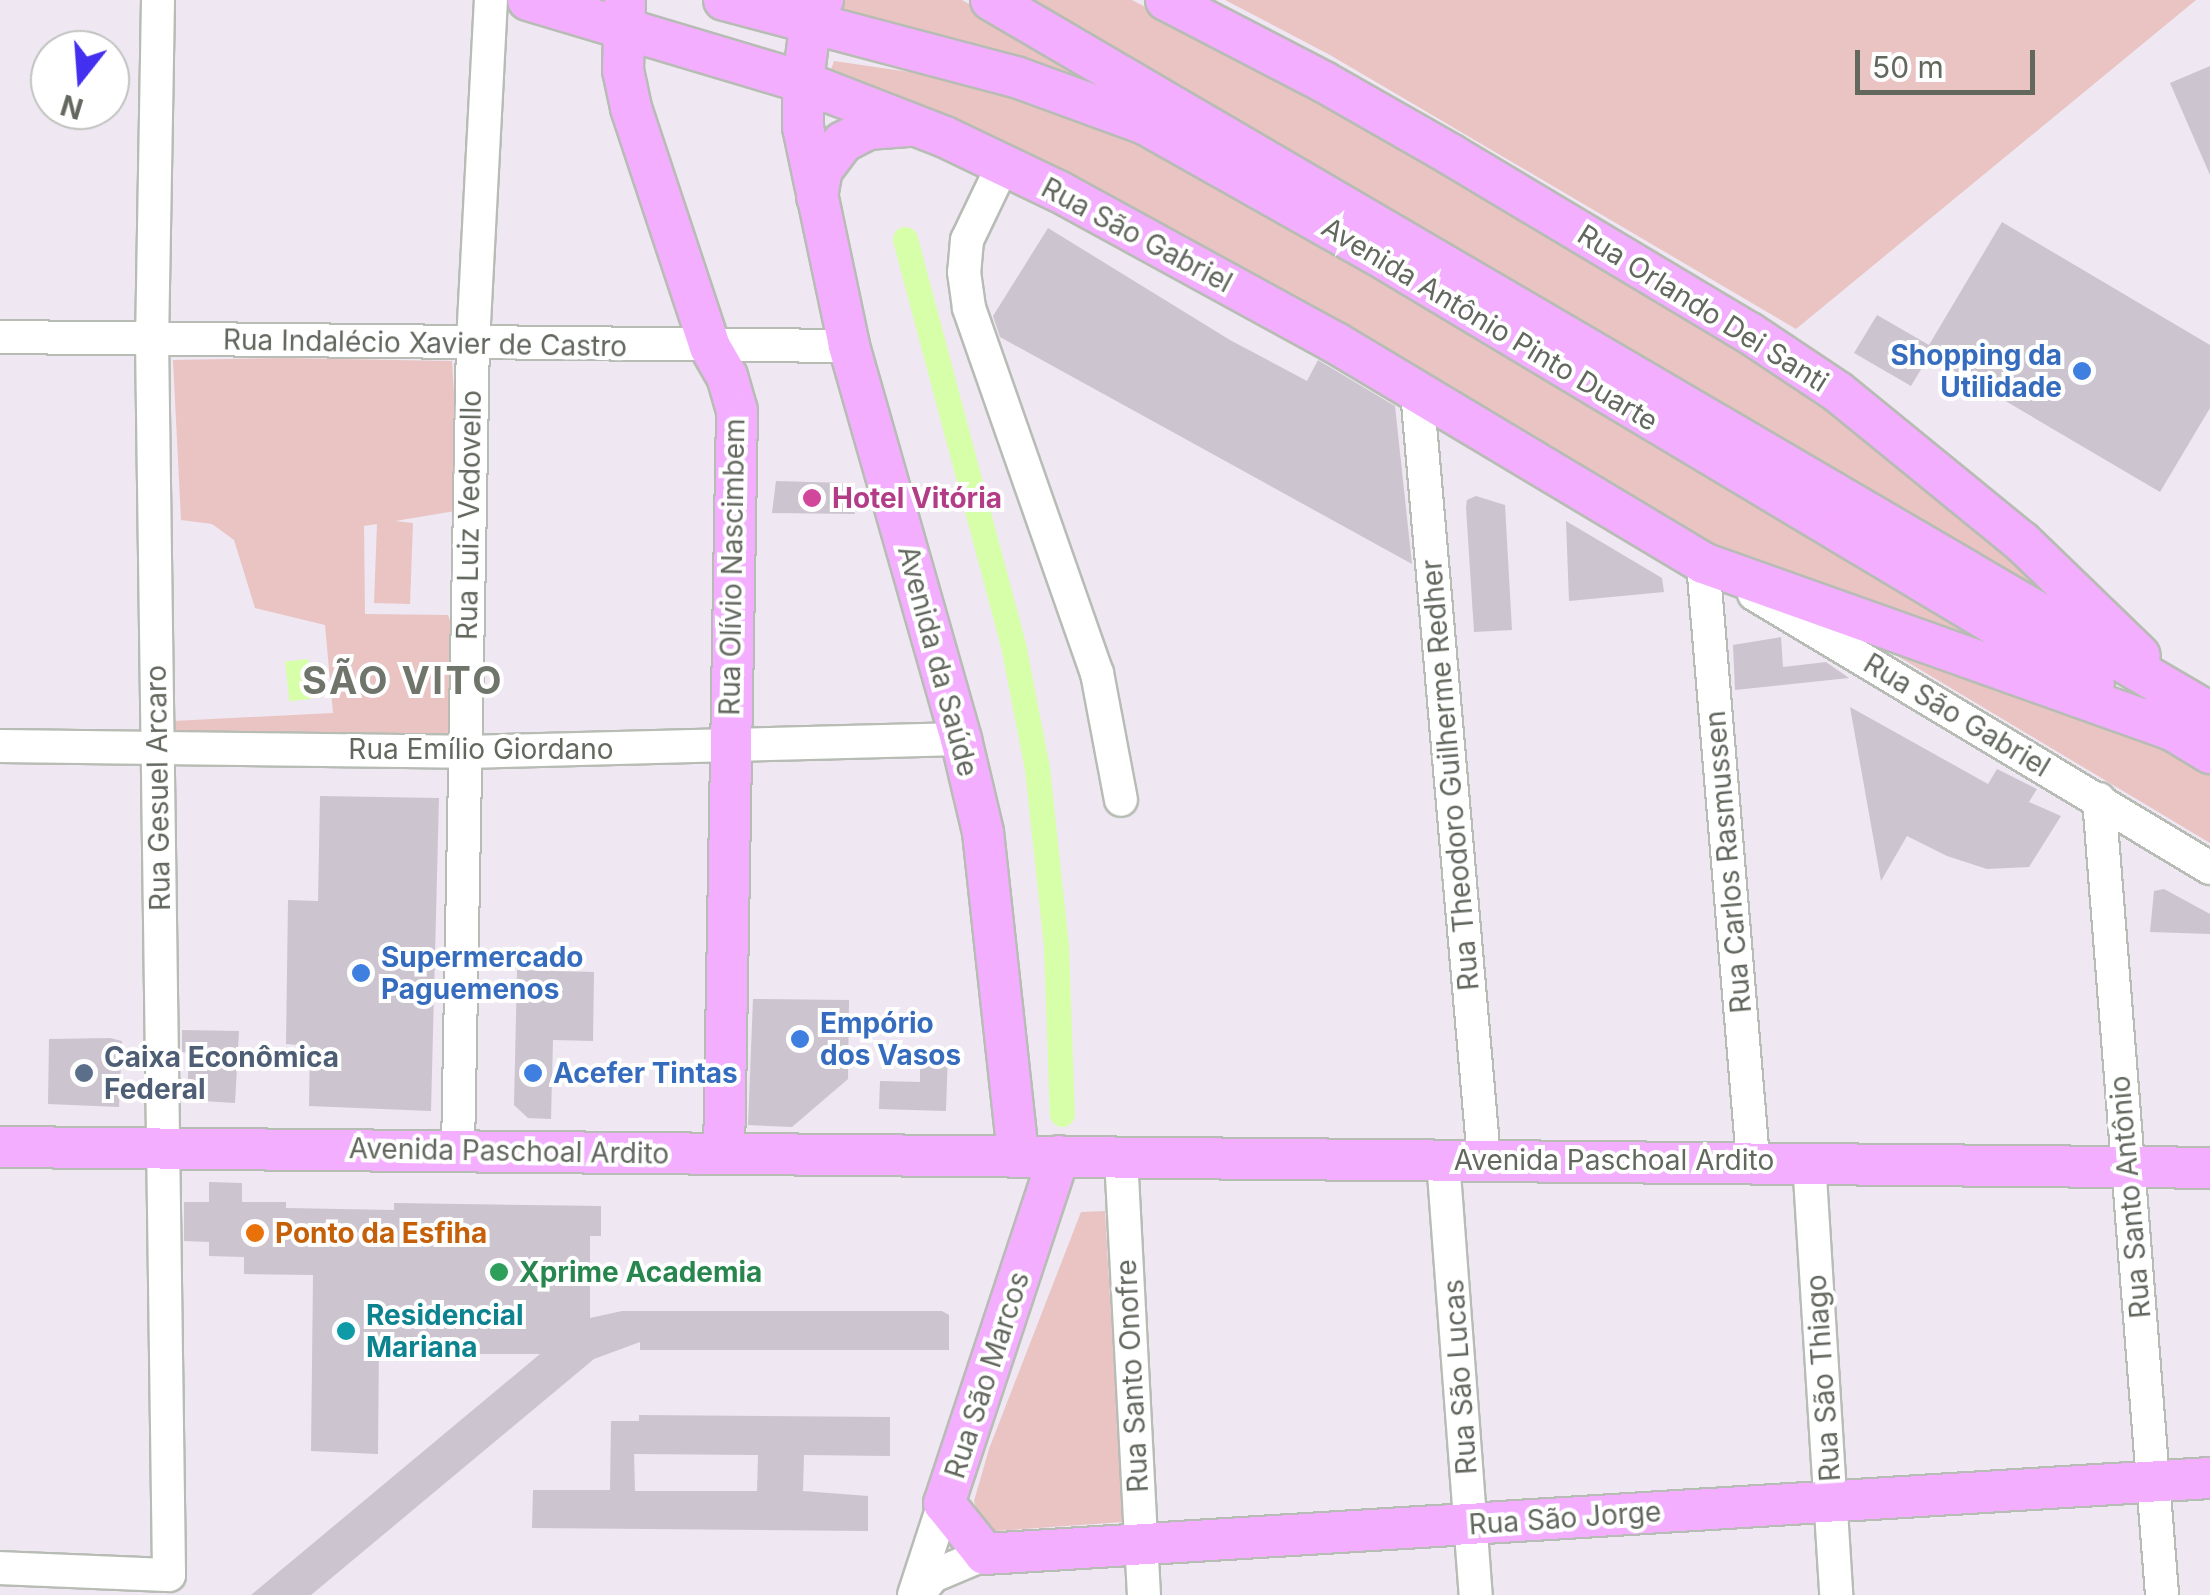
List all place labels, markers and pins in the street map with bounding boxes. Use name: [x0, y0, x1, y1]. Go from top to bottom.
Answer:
place label: Shopping da Utilidade: [1891, 338, 2062, 404]
marker: Shopping da Utilidade: [2071, 360, 2093, 382]
place label: Hotel Vitória: [832, 481, 1002, 515]
marker: Hotel Vitória: [801, 487, 823, 509]
place label: Supermercado Paguemenos: [381, 940, 583, 1006]
marker: Supermercado Paguemenos: [350, 962, 372, 984]
place label: Empório dos Vasos: [820, 1006, 961, 1072]
marker: Empório dos Vasos: [789, 1028, 811, 1050]
place label: Caixa Econômica Federal: [104, 1040, 339, 1106]
place label: Acefer Tintas: [553, 1056, 738, 1090]
marker: Caixa Econômica Federal: [73, 1062, 95, 1084]
marker: Acefer Tintas: [522, 1062, 544, 1084]
place label: Ponto da Esfiha: [275, 1216, 487, 1250]
marker: Ponto da Esfiha: [244, 1222, 266, 1244]
place label: Xprime Academia: [519, 1255, 762, 1289]
marker: Xprime Academia: [488, 1261, 510, 1283]
place label: Residencial Mariana: [366, 1298, 524, 1364]
marker: Residencial Mariana: [335, 1320, 357, 1342]

